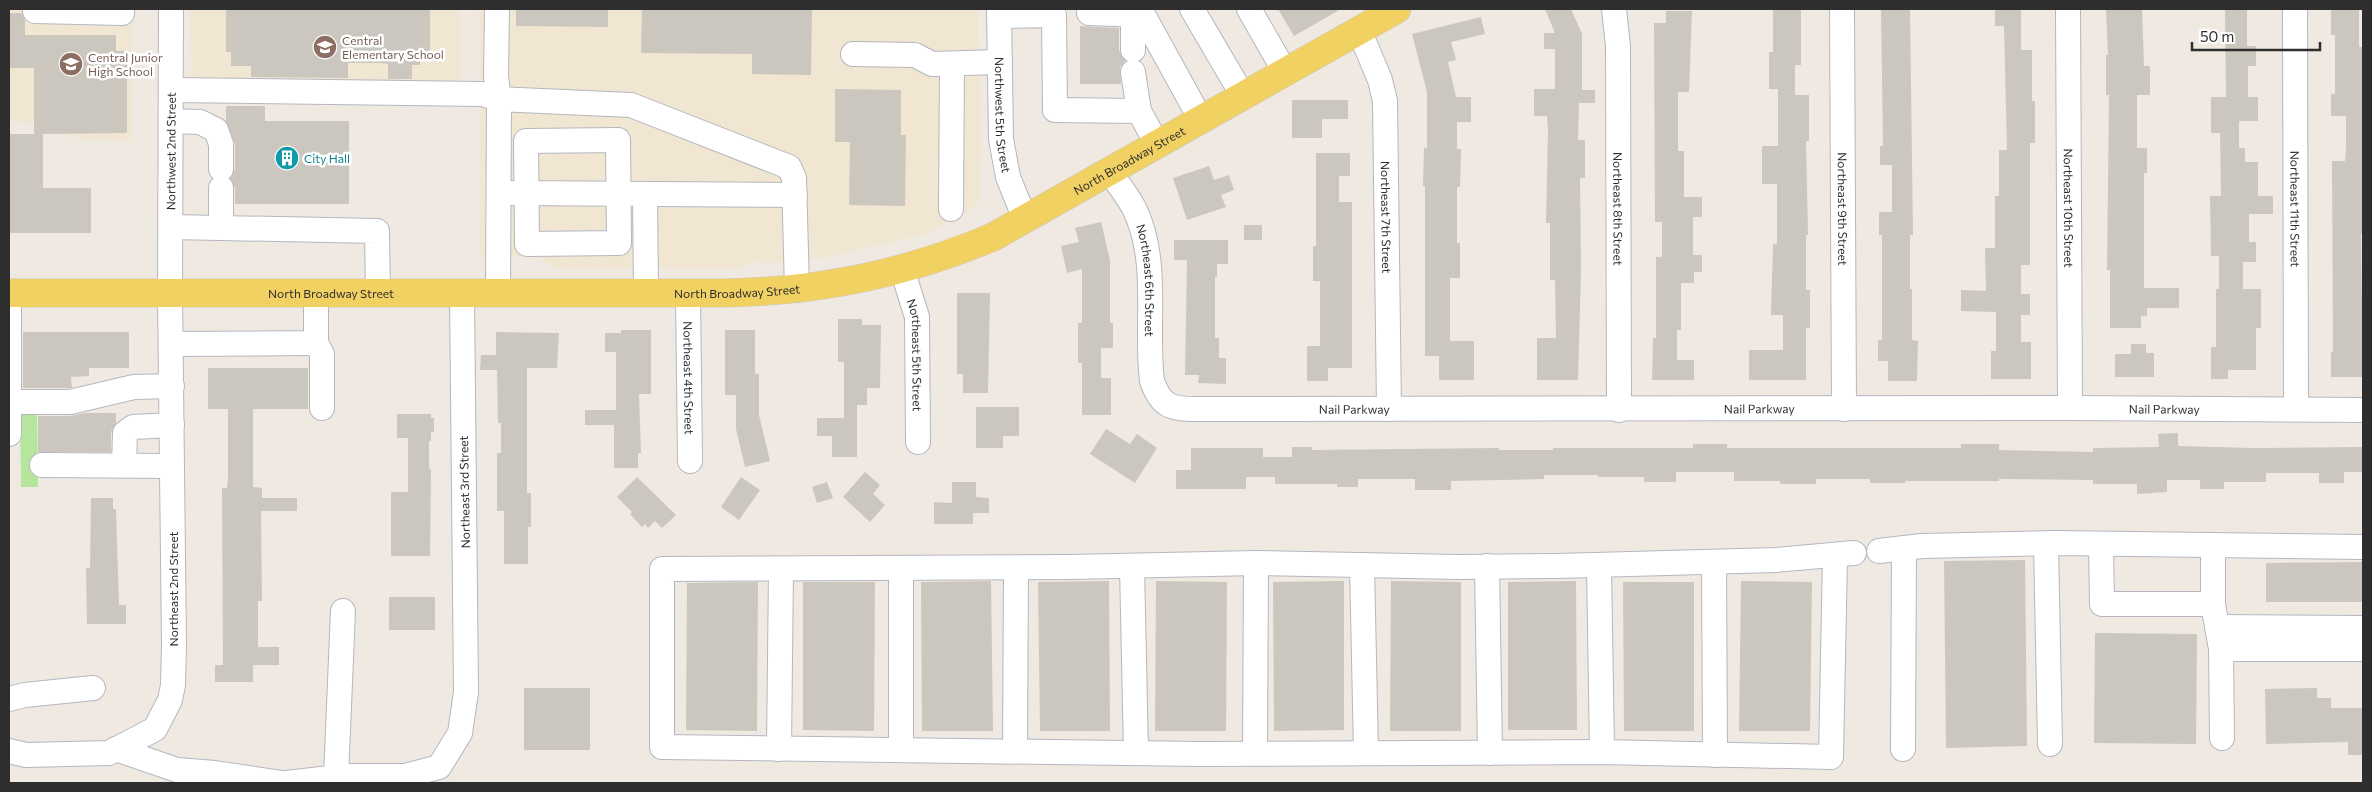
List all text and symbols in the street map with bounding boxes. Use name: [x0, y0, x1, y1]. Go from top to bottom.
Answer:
scale bar: [2192, 20, 2320, 52]
text: 50 m: [2200, 27, 2234, 45]
place label: Central Elementary School: [342, 33, 444, 61]
school or university icon: Central Elementary School: [312, 34, 338, 60]
place label: Central Junior High School: [88, 50, 163, 78]
school or university icon: Central Junior High School: [58, 51, 84, 77]
street label: Northwest 5th Street: [993, 57, 1014, 174]
street label: Northwest 2nd Street: [163, 92, 178, 210]
street label: North Broadway Street: [1071, 123, 1188, 197]
building icon: City Hall: [274, 145, 300, 171]
street label: Northeast 10th Street: [2062, 148, 2076, 268]
place label: City Hall: [304, 151, 350, 165]
street label: Northeast 11th Street: [2288, 151, 2303, 267]
street label: Northeast 8th Street: [1611, 152, 1626, 266]
street label: Northeast 9th Street: [1836, 152, 1850, 266]
street label: Northeast 7th Street: [1379, 161, 1394, 274]
street label: Northeast 6th Street: [1134, 222, 1157, 337]
street label: North Broadway Street: [674, 281, 801, 300]
street label: North Broadway Street: [268, 286, 394, 300]
street label: Northeast 5th Street: [905, 297, 925, 411]
street label: Northeast 4th Street: [681, 321, 697, 435]
street label: Nail Parkway: [1724, 401, 1795, 415]
street label: Nail Parkway: [2129, 401, 2200, 416]
street label: Nail Parkway: [1319, 402, 1390, 416]
street label: Northeast 3rd Street: [456, 435, 472, 548]
street label: Northeast 2nd Street: [166, 532, 180, 646]

